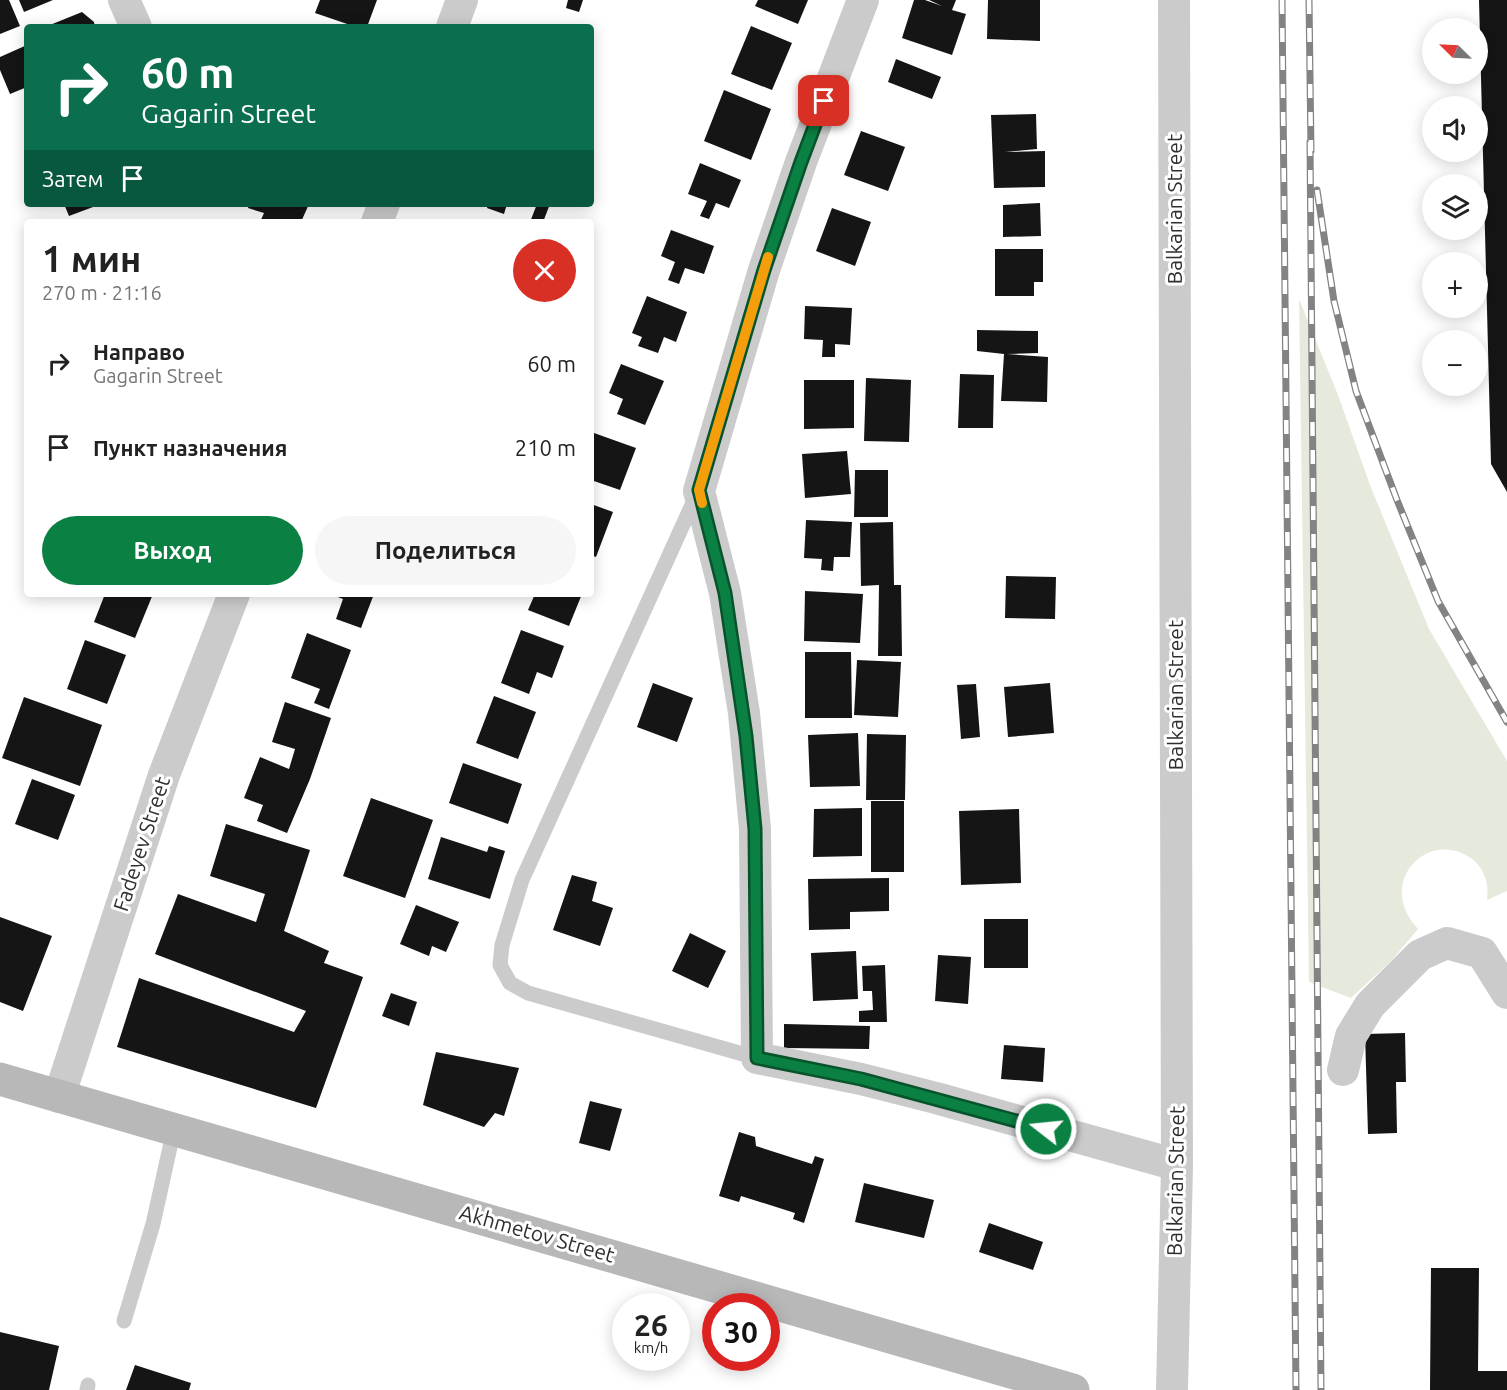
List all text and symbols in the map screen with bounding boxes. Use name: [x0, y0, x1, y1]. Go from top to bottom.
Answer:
north arrow: [1422, 18, 1488, 84]
map controls: [1422, 18, 1488, 396]
icon: right: [42, 48, 120, 126]
text: 60 m: [141, 49, 235, 96]
pin: [798, 75, 849, 126]
icon: arrive: [807, 84, 840, 117]
button: sound: [1422, 96, 1488, 162]
text: Gagarin Street: [141, 98, 316, 128]
street label: Balkarian Street: [1162, 134, 1186, 284]
icon: arrive: [116, 162, 149, 195]
text: Затем: [42, 166, 104, 191]
button: layers: [1422, 174, 1488, 240]
text: 1 мин: [42, 238, 141, 279]
button: close: [513, 239, 576, 302]
button: +: [1422, 252, 1488, 318]
text: 270 m · 21:16: [42, 281, 162, 304]
button: −: [1422, 330, 1488, 396]
text: Направо: [93, 339, 185, 364]
icon: right: [42, 347, 75, 380]
text: 60 m: [527, 351, 576, 376]
text: Gagarin Street: [93, 364, 223, 387]
icon: arrive: [42, 431, 75, 464]
text: Пункт назначения: [93, 435, 287, 460]
text: 210 m: [515, 435, 576, 460]
button: Выход: [42, 516, 303, 585]
button: Поделиться: [315, 516, 576, 585]
street label: Balkarian Street: [1163, 620, 1187, 770]
street label: Fadeyev Street: [108, 773, 174, 914]
position arrow: [1014, 1097, 1078, 1161]
street label: Balkarian Street: [1162, 1106, 1188, 1256]
street label: Akhmetov Street: [457, 1199, 618, 1267]
speed limit sign: 30: [702, 1293, 780, 1371]
text: 26: [634, 1308, 668, 1342]
text: km/h: [634, 1339, 668, 1356]

